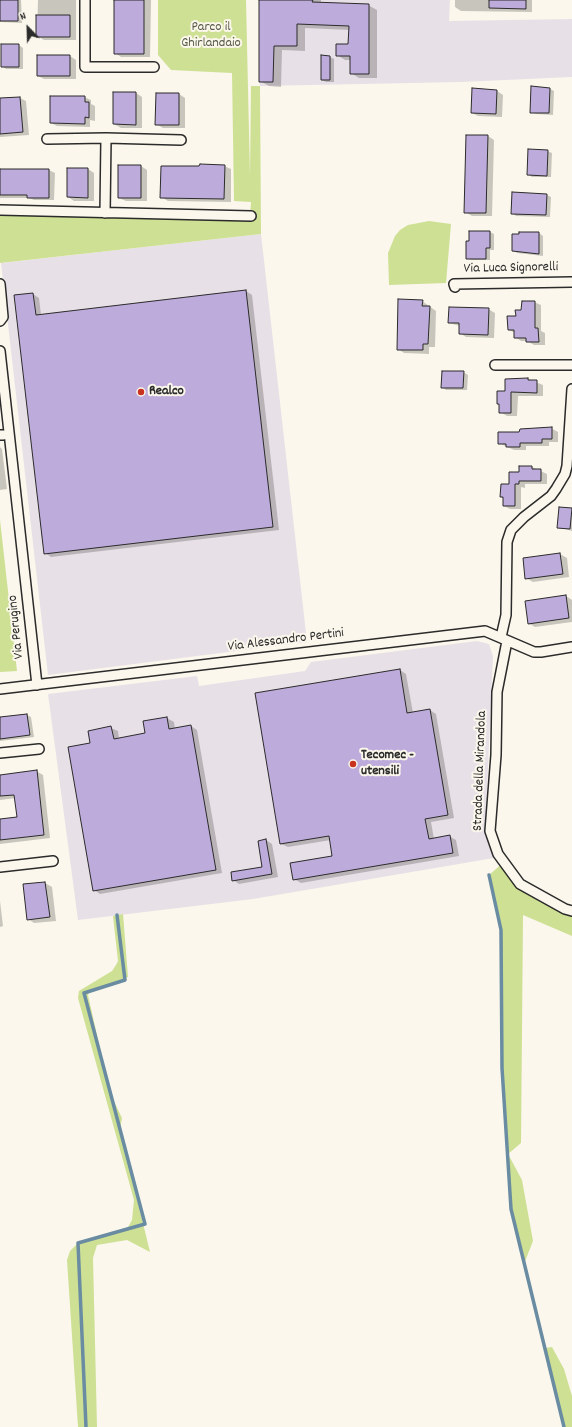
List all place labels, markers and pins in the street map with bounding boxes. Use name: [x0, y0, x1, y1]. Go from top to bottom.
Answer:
place label: Realco: [149, 384, 184, 400]
marker: Realco: [136, 387, 146, 397]
place label: Tecomec - utensili: [361, 748, 414, 780]
marker: Tecomec - utensili: [348, 759, 358, 769]

